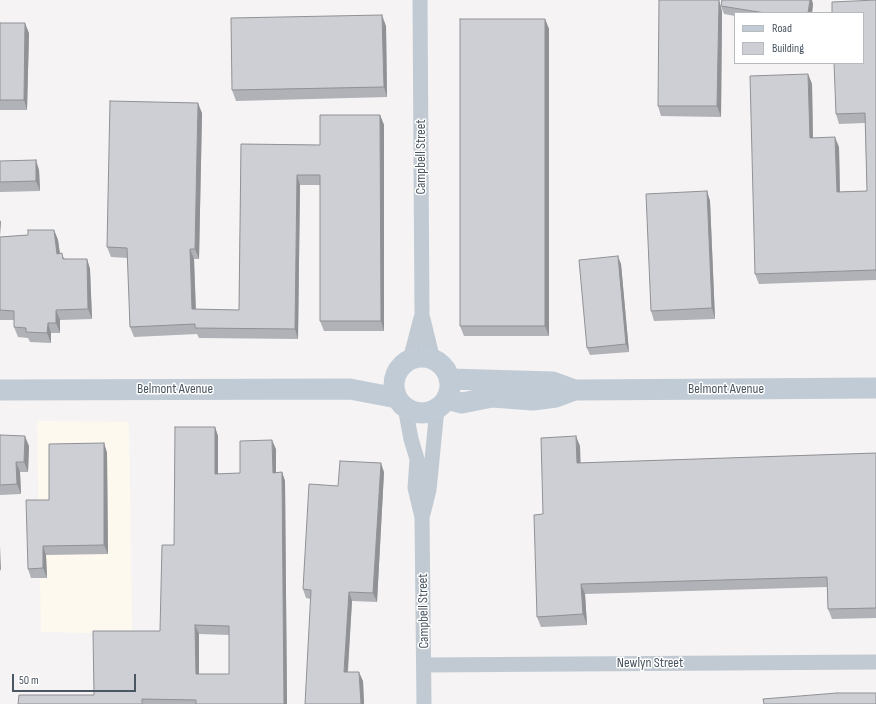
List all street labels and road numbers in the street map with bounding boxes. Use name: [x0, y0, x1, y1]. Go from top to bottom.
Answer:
street label: Campbell Street: [413, 119, 429, 195]
street label: Belmont Avenue: [137, 381, 213, 397]
street label: Belmont Avenue: [688, 381, 764, 397]
street label: Campbell Street: [415, 573, 433, 649]
street label: Newlyn Street: [617, 655, 683, 671]

